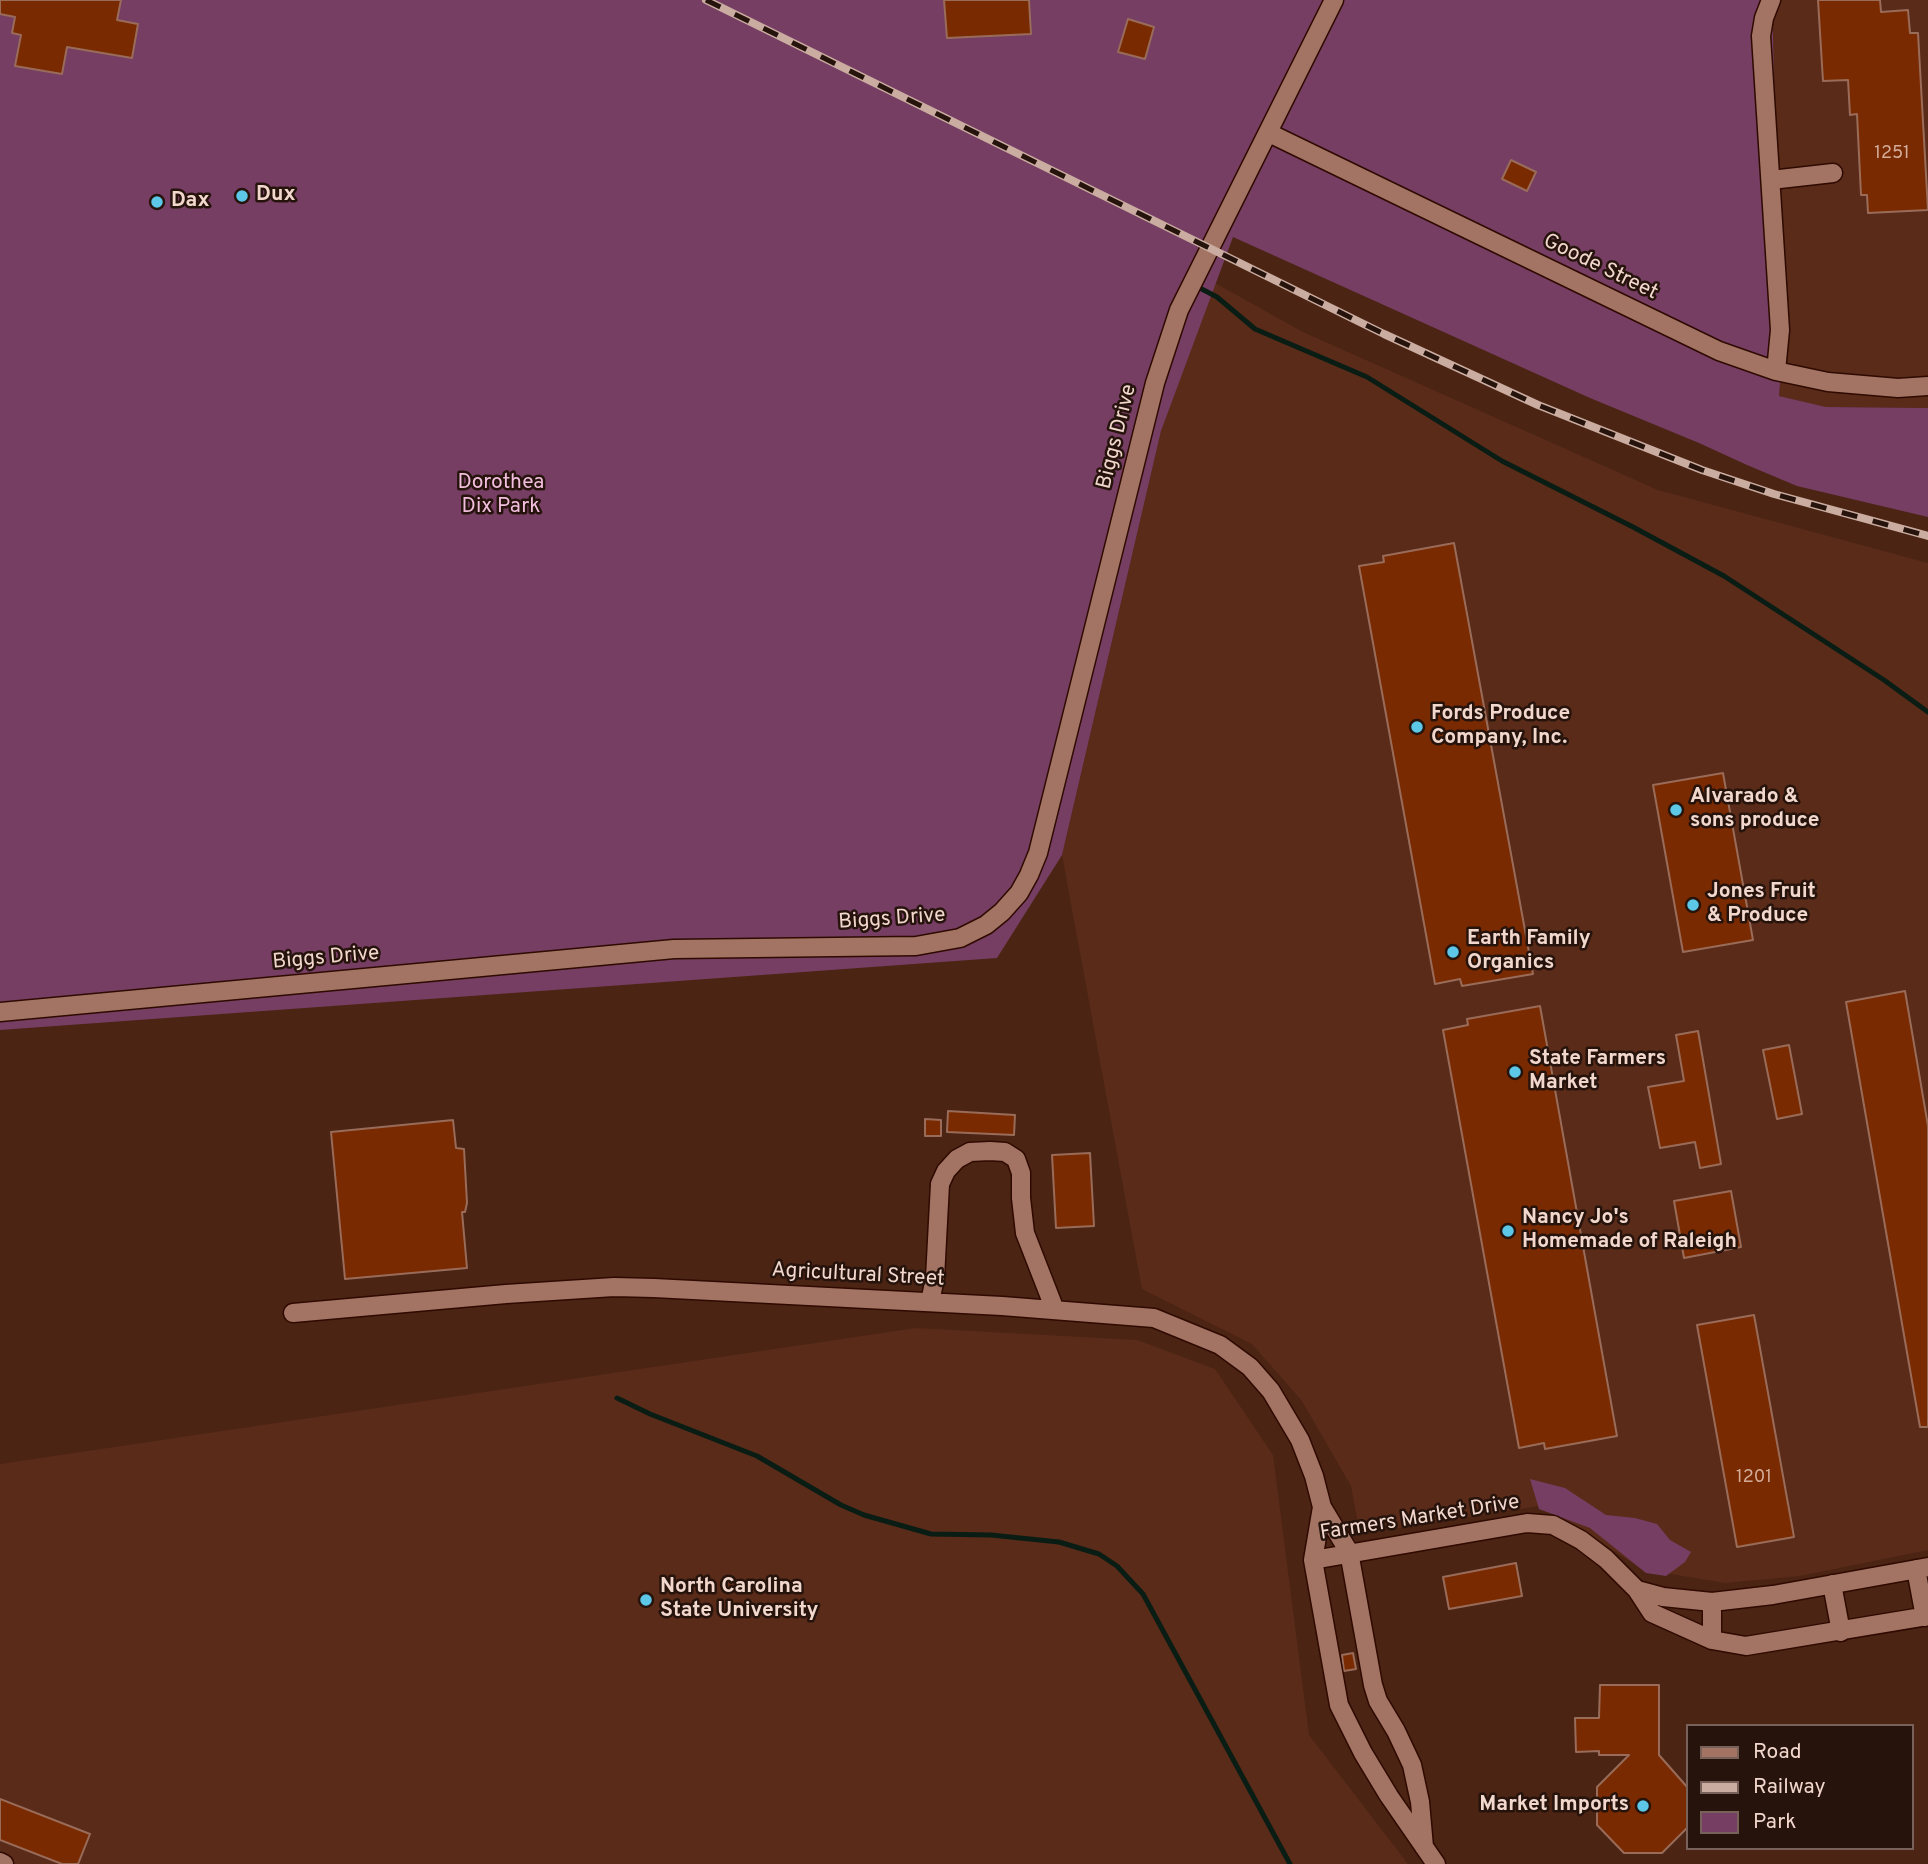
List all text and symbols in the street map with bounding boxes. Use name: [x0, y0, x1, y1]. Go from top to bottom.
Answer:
house number: 1251: [1874, 143, 1910, 165]
place label: Dux: [256, 183, 295, 209]
marker: Dux: [234, 188, 250, 204]
place label: Dax: [171, 189, 210, 215]
marker: Dax: [149, 194, 165, 210]
street label: Goode Street: [1539, 229, 1661, 307]
street label: Biggs Drive: [1093, 382, 1143, 492]
park label: Dorothea Dix Park: [458, 471, 544, 521]
place label: Fords Produce Company, Inc.: [1431, 702, 1570, 752]
marker: Fords Produce Company, Inc.: [1409, 719, 1425, 735]
place label: Alvarado & sons produce: [1690, 785, 1819, 835]
marker: Alvarado & sons produce: [1668, 802, 1684, 818]
place label: Jones Fruit & Produce: [1707, 880, 1816, 930]
marker: Jones Fruit & Produce: [1685, 897, 1701, 913]
street label: Biggs Drive: [838, 904, 946, 936]
place label: Earth Family Organics: [1467, 927, 1591, 977]
street label: Biggs Drive: [272, 942, 380, 976]
marker: Earth Family Organics: [1445, 944, 1461, 960]
place label: State Farmers Market: [1529, 1047, 1666, 1097]
marker: State Farmers Market: [1507, 1064, 1523, 1080]
place label: Nancy Jo's Homemade of Raleigh: [1522, 1206, 1737, 1256]
marker: Nancy Jo's Homemade of Raleigh: [1500, 1223, 1516, 1239]
street label: Agricultural Street: [771, 1259, 945, 1293]
house number: 1201: [1736, 1467, 1772, 1489]
street label: Farmers Market Drive: [1318, 1491, 1522, 1547]
place label: North Carolina State University: [660, 1575, 818, 1625]
marker: North Carolina State University: [638, 1592, 654, 1608]
legend: [1686, 1724, 1914, 1850]
text: Road: [1753, 1739, 1802, 1766]
text: Railway: [1753, 1774, 1826, 1801]
place label: Market Imports: [1479, 1793, 1629, 1819]
marker: Market Imports: [1635, 1798, 1651, 1814]
text: Park: [1753, 1809, 1796, 1836]

